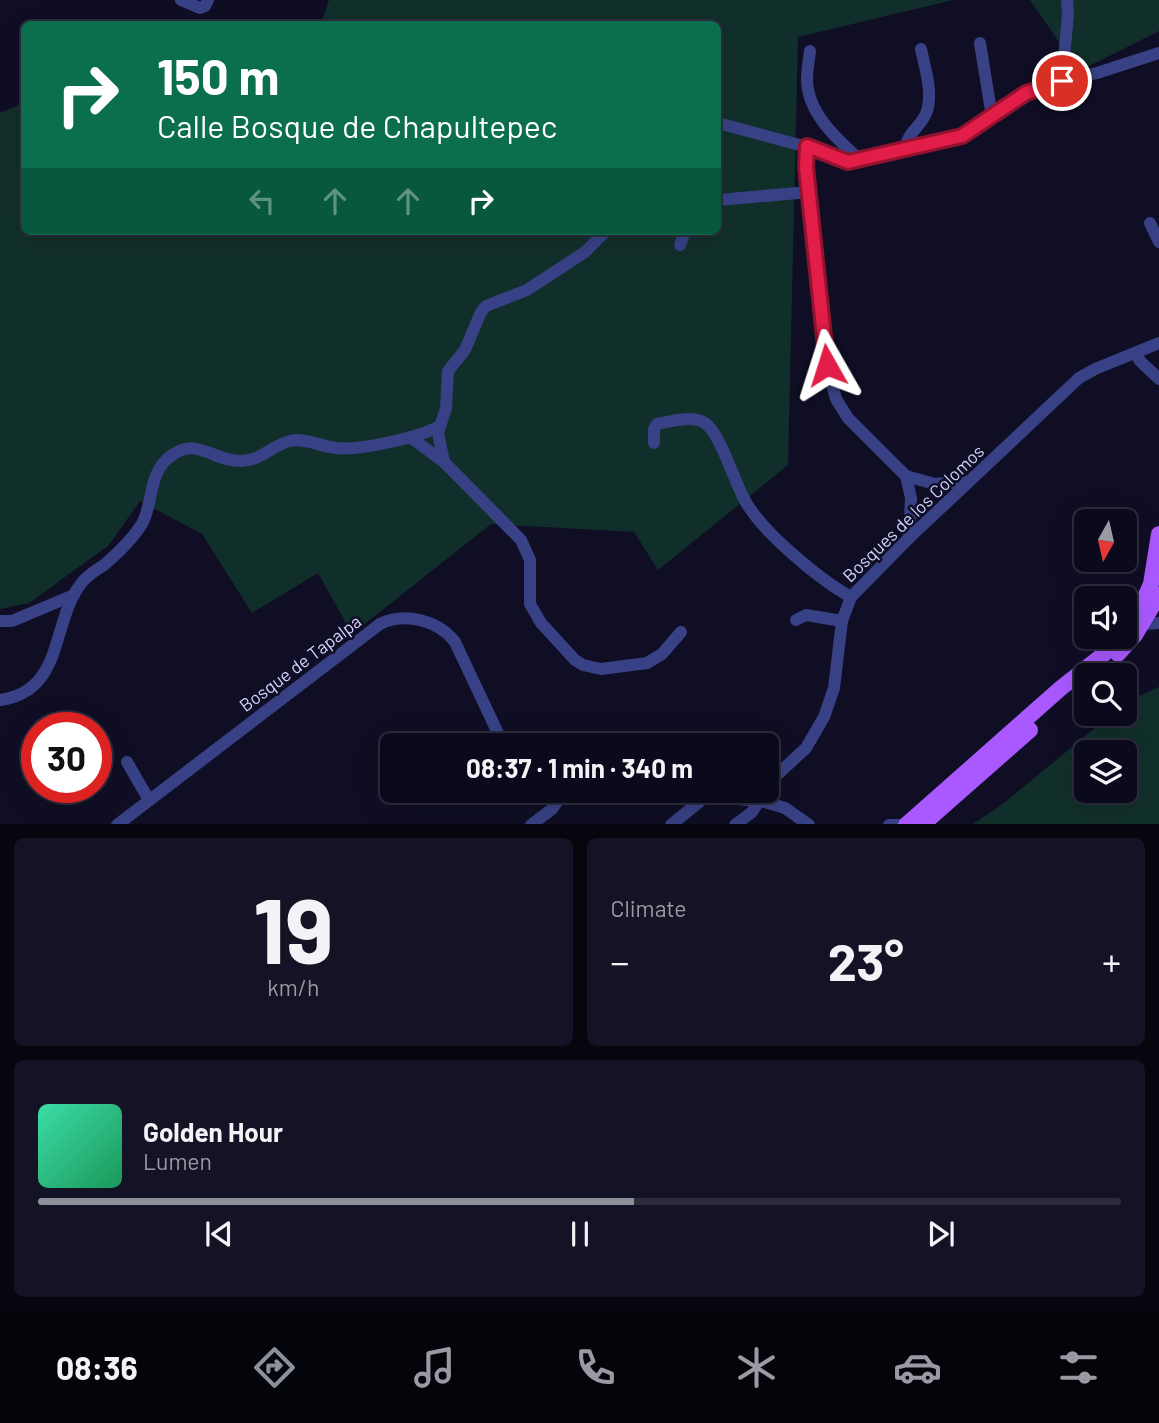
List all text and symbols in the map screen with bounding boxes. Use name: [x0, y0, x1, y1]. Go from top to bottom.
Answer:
text: 150 m: [157, 46, 279, 105]
icon: right: [42, 49, 133, 140]
pin: [1032, 51, 1092, 111]
icon: arrive: [1043, 62, 1081, 100]
text: Calle Bosque de Chapultepec: [157, 106, 557, 144]
icon: left: [243, 182, 281, 220]
icon: ahead: [316, 182, 354, 220]
icon: ahead: [389, 182, 427, 220]
icon: right: [462, 182, 500, 220]
position arrow: [790, 328, 864, 402]
street label: Bosques de los Colomos: [838, 440, 988, 586]
north arrow: [1074, 509, 1138, 572]
map controls: [1074, 509, 1137, 803]
button: sound: [1074, 586, 1137, 649]
street label: Bosque de Tapalpa: [235, 610, 365, 716]
button: search: [1074, 663, 1137, 726]
speed limit sign: 30: [21, 712, 112, 803]
button: layers: [1074, 740, 1137, 803]
text: 08:37 · 1 min · 340 m: [466, 752, 693, 783]
text: 19: [253, 873, 334, 982]
text: Climate: [611, 894, 687, 922]
text: 23°: [828, 929, 904, 991]
text: −: [611, 938, 630, 984]
text: +: [1102, 938, 1121, 984]
text: km/h: [267, 973, 319, 1001]
text: Golden Hour: [143, 1116, 283, 1147]
text: Lumen: [143, 1147, 212, 1175]
icon: previous: [200, 1215, 238, 1253]
icon: pause: [561, 1215, 599, 1253]
icon: next: [922, 1215, 960, 1253]
icon: directions: [250, 1343, 299, 1392]
icon: music: [410, 1343, 459, 1392]
icon: phone: [571, 1343, 620, 1392]
icon: climate: [732, 1343, 781, 1392]
icon: car: [893, 1343, 942, 1392]
icon: filters: [1054, 1343, 1103, 1392]
text: 08:36: [56, 1348, 138, 1386]

